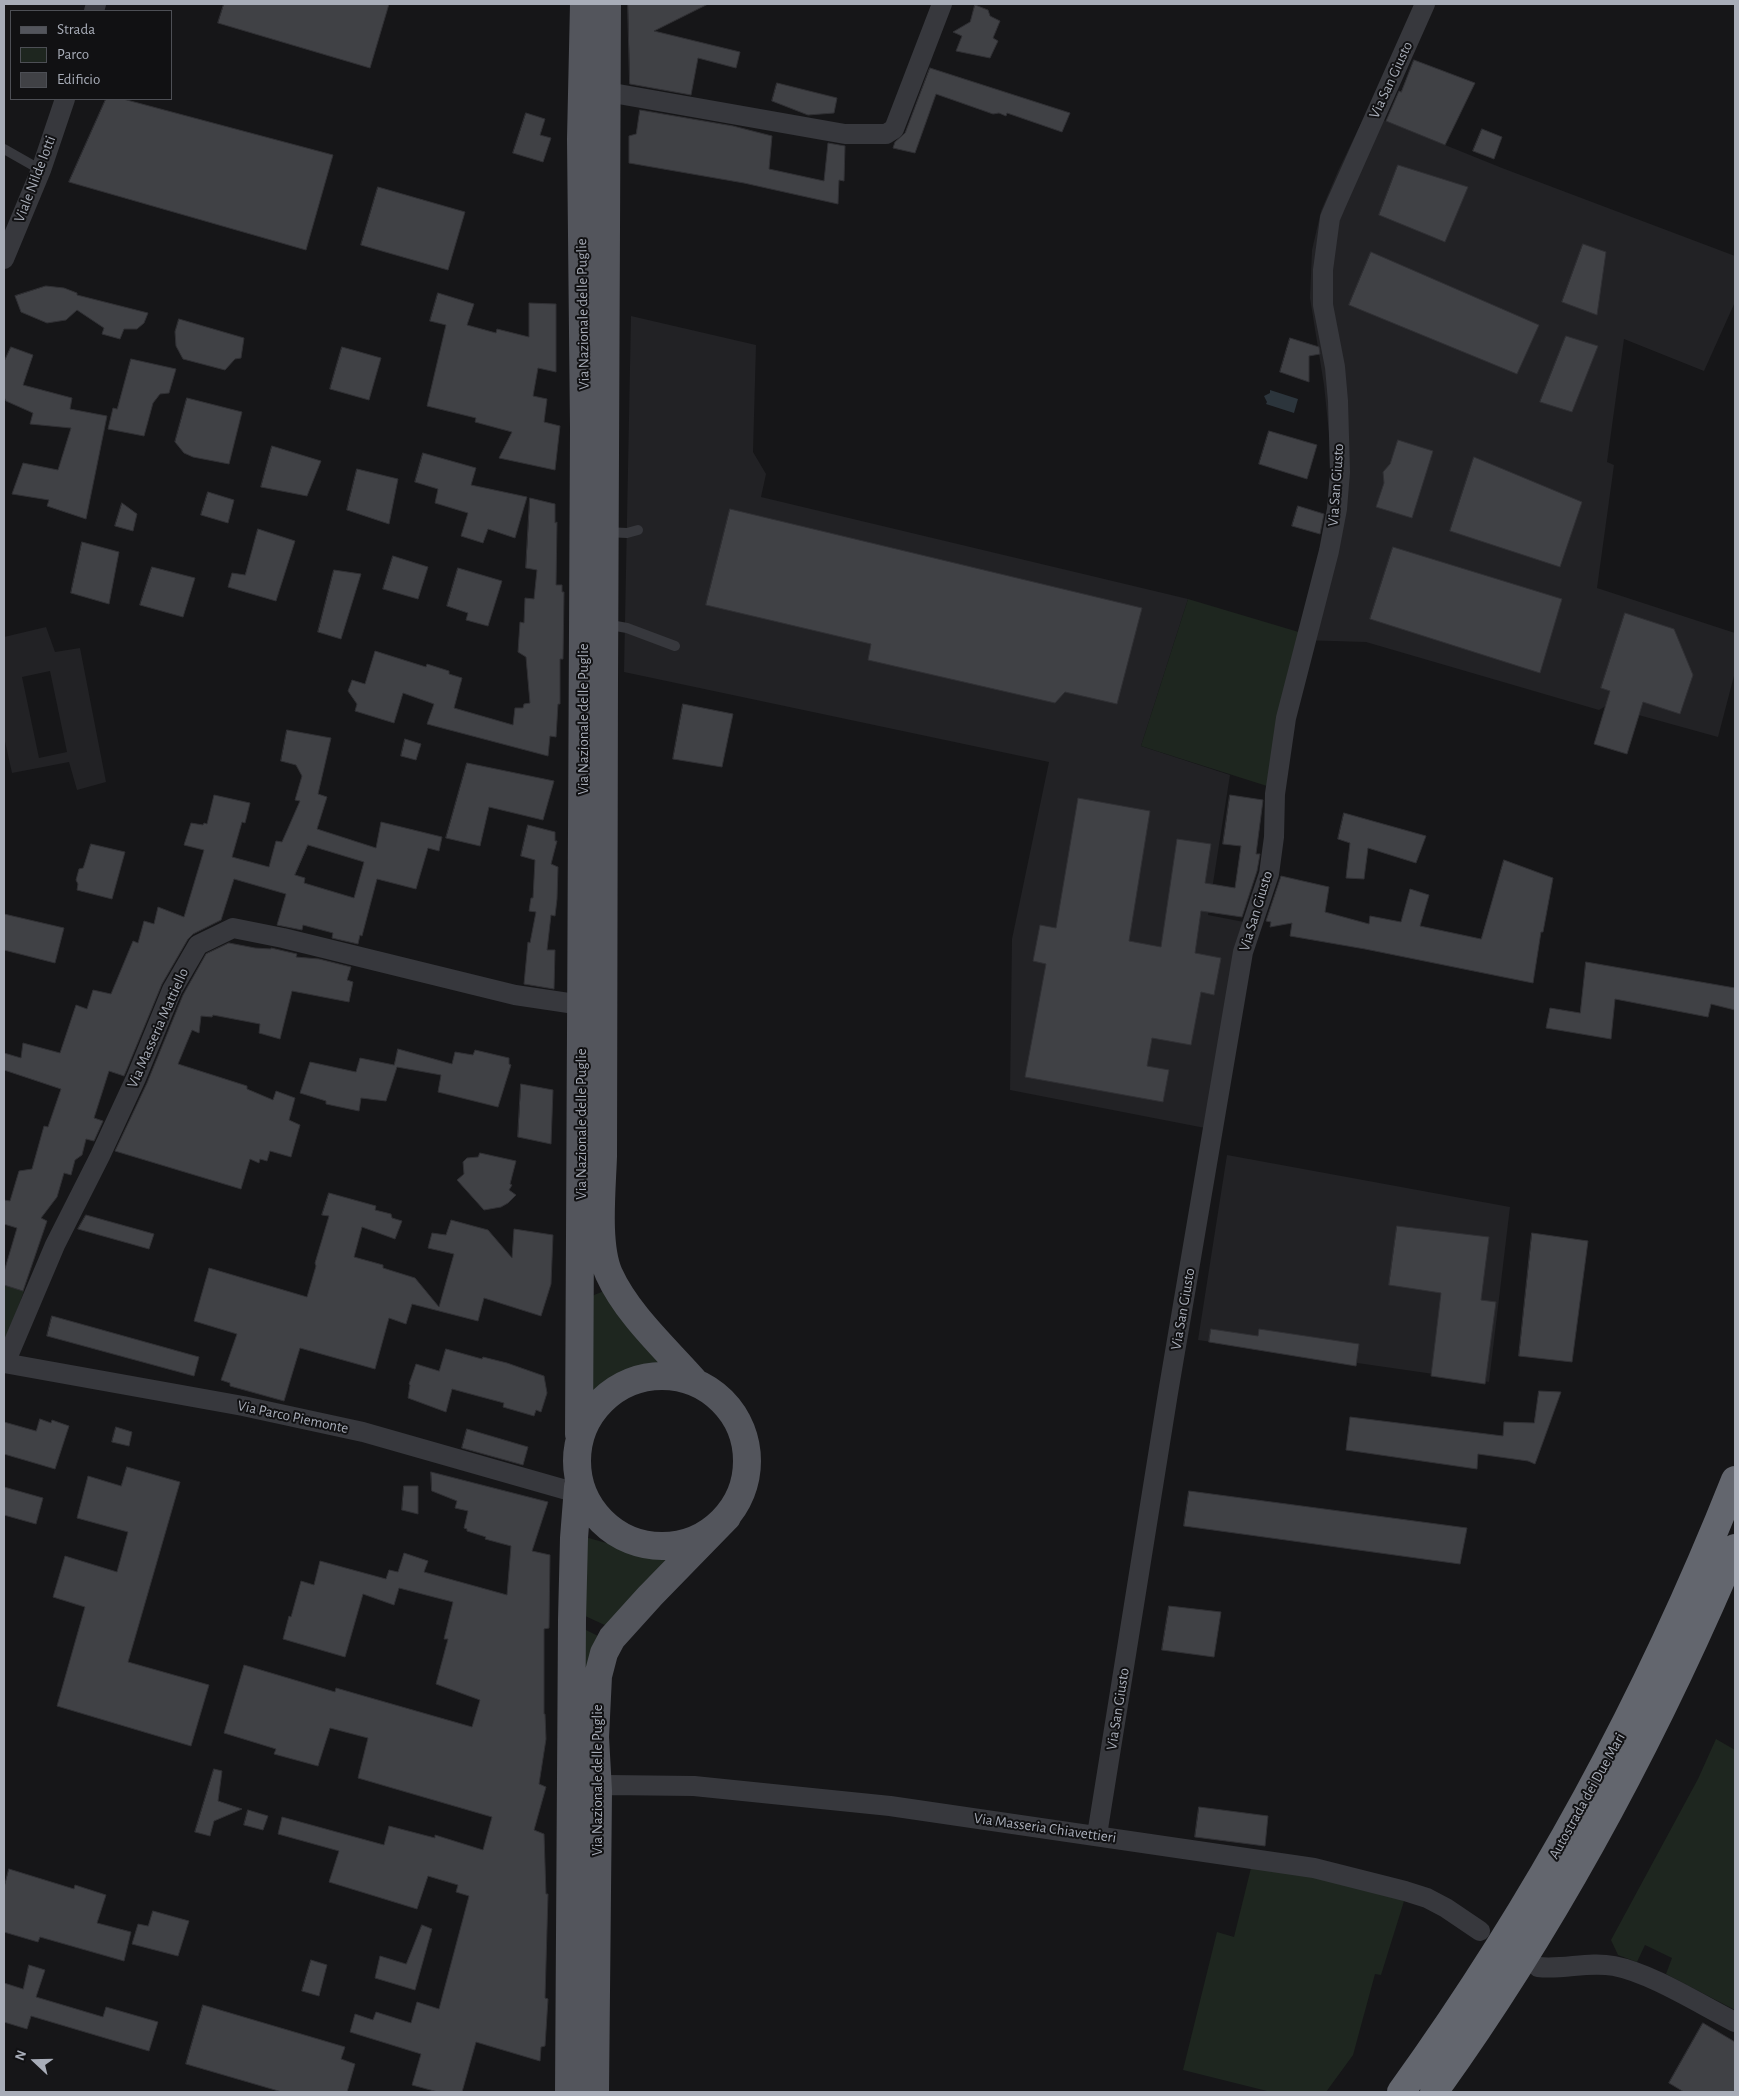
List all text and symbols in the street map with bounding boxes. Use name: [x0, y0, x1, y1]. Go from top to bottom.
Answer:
legend: [10, 10, 172, 100]
text: Strada: [57, 22, 95, 37]
street label: Via San Giusto: [1365, 39, 1417, 121]
text: Parco: [57, 47, 89, 62]
text: Edificio: [57, 72, 100, 87]
street label: Viale Nilde Iotti: [10, 133, 60, 225]
street label: Via Nazionale delle Puglie: [573, 238, 593, 390]
street label: Via San Giusto: [1324, 443, 1348, 527]
street label: Via Nazionale delle Puglie: [574, 643, 592, 795]
street label: Via San Giusto: [1235, 869, 1277, 953]
street label: Via Masseria Mattiello: [123, 965, 193, 1091]
street label: Via Nazionale delle Puglie: [572, 1048, 590, 1200]
street label: Via San Giusto: [1167, 1267, 1199, 1351]
street label: Via Parco Piemonte: [236, 1396, 350, 1438]
street label: Via San Giusto: [1103, 1667, 1133, 1751]
street label: Via Nazionale delle Puglie: [588, 1704, 606, 1856]
street label: Autostrada dei Due Mari: [1545, 1730, 1629, 1862]
street label: Via Masseria Chiavettieri: [973, 1809, 1117, 1847]
north arrow: [10, 2036, 60, 2086]
text: N: [13, 2049, 29, 2063]

